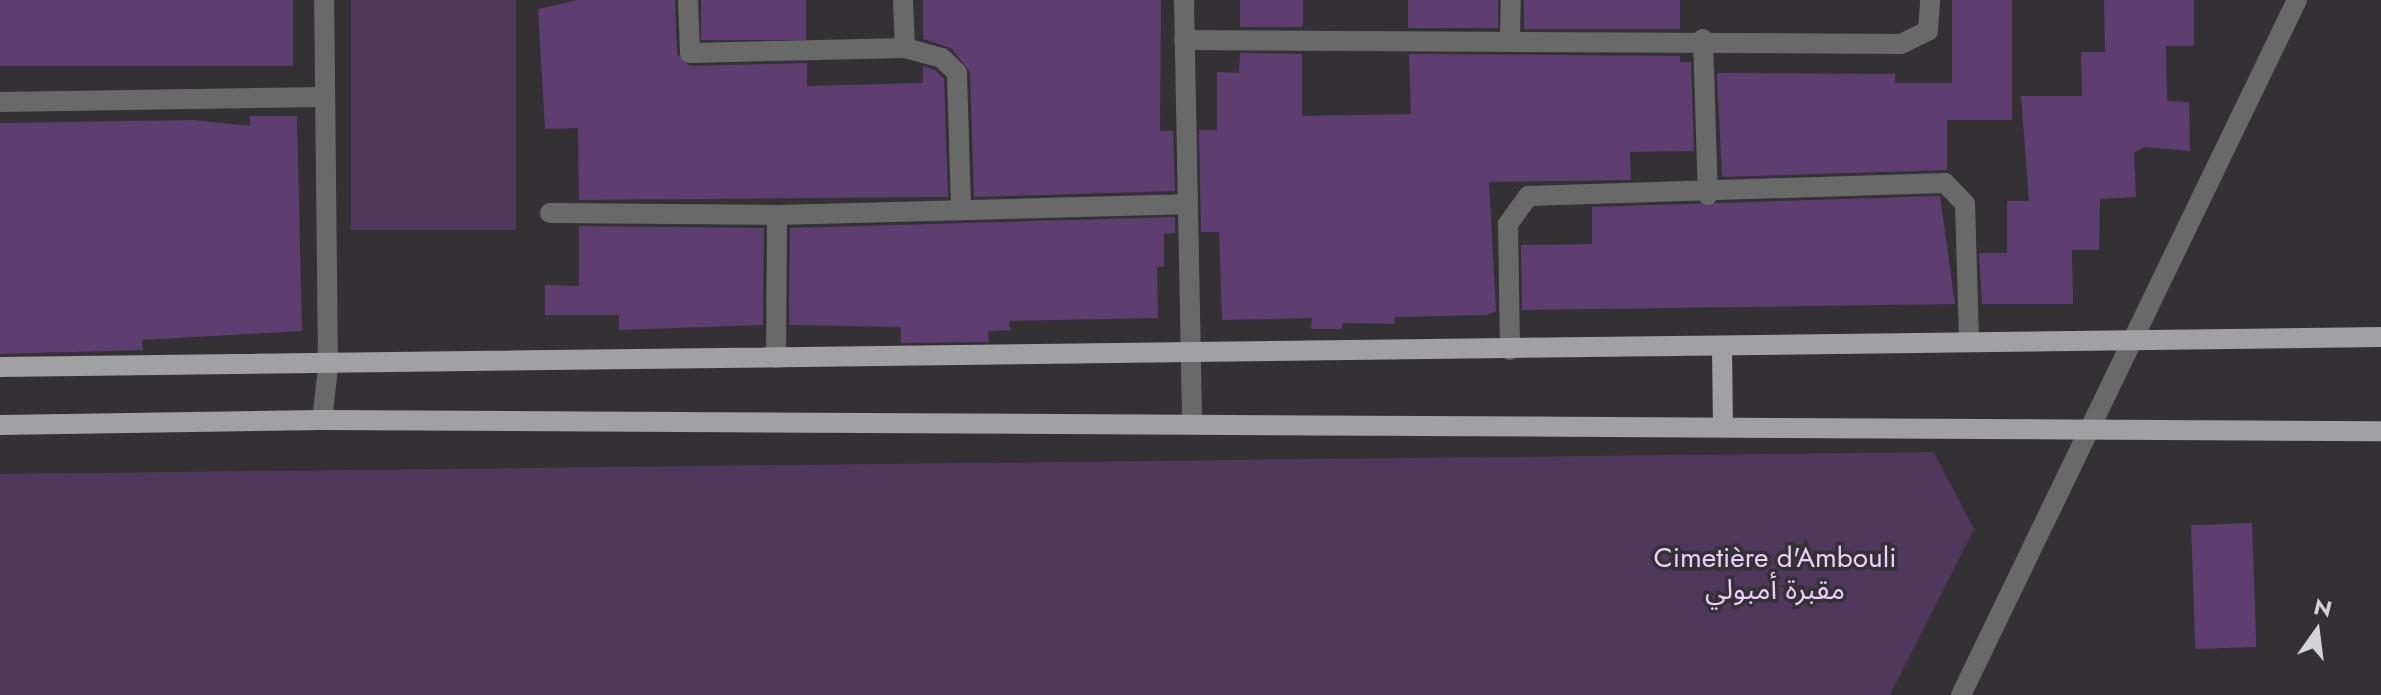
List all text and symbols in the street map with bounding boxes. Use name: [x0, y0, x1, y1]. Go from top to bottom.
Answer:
park label: Cimetière d'Ambouli مقبرة أمبولي: [1654, 541, 1896, 607]
text: N: [2310, 590, 2335, 625]
north arrow: [2277, 591, 2357, 671]

